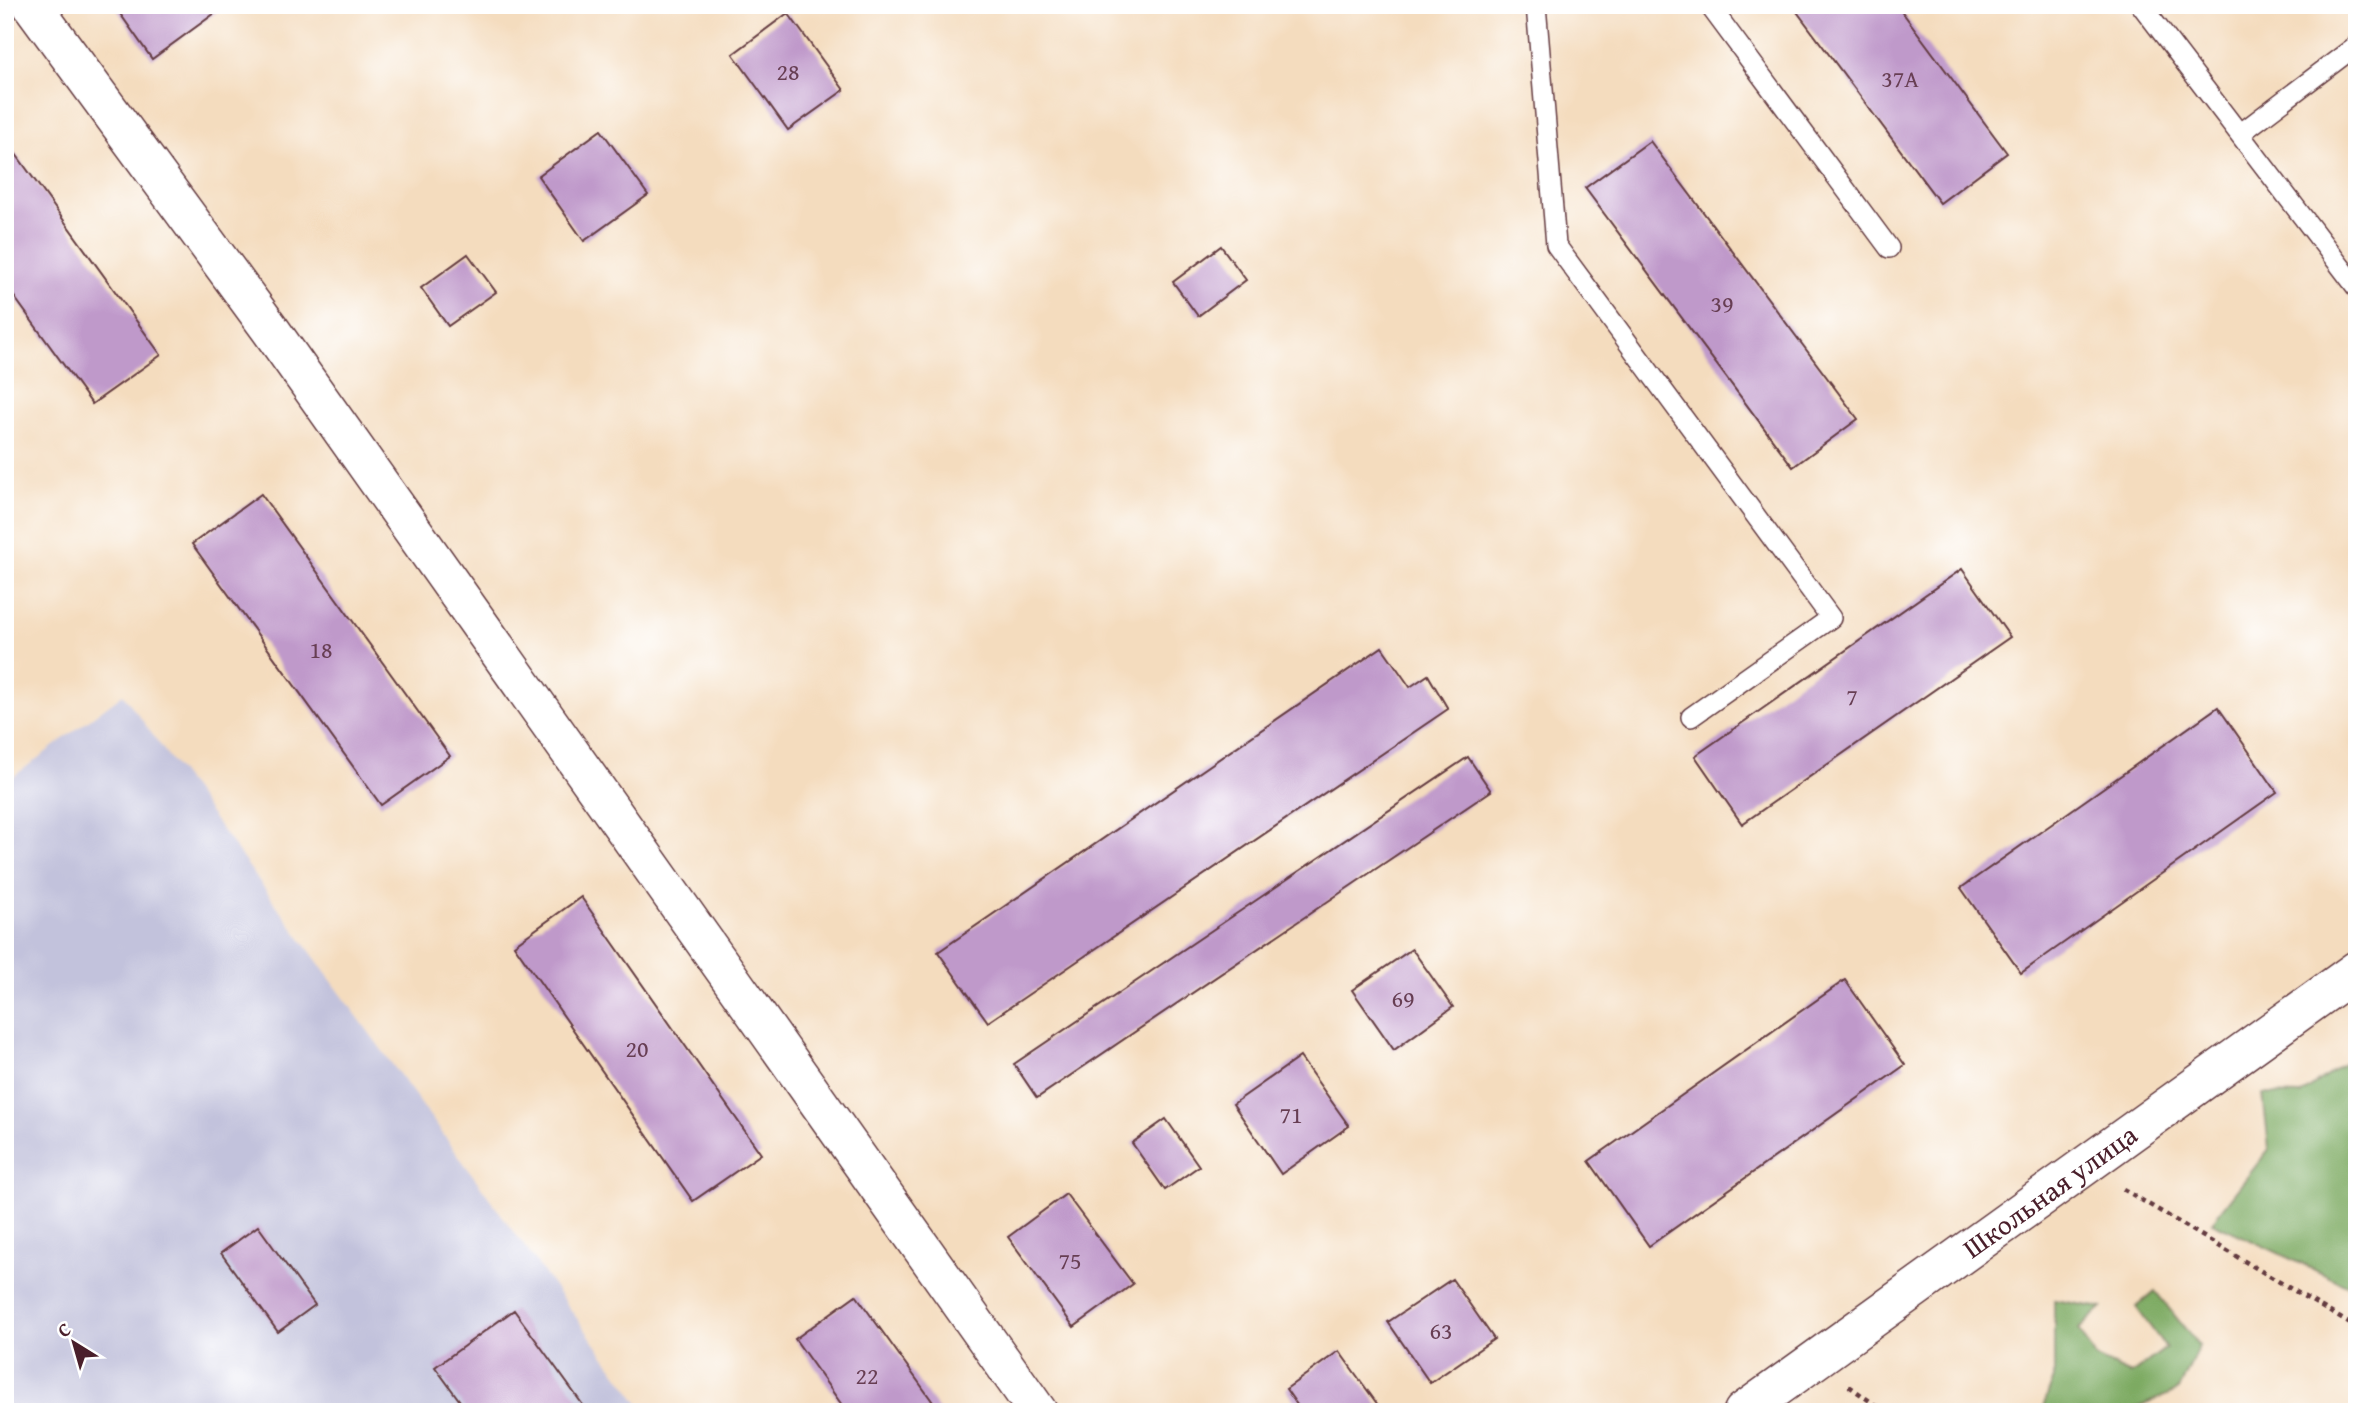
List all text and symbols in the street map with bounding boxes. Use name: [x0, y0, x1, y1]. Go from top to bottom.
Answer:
house number: 28: [776, 54, 800, 89]
house number: 37А: [1881, 61, 1919, 96]
house number: 39: [1710, 286, 1734, 321]
house number: 18: [309, 632, 333, 667]
house number: 7: [1846, 679, 1858, 714]
house number: 69: [1391, 981, 1415, 1016]
house number: 20: [625, 1031, 649, 1066]
house number: 71: [1279, 1097, 1303, 1132]
street label: Школьная улица: [1954, 1113, 2146, 1268]
house number: 75: [1058, 1243, 1082, 1278]
north arrow: [38, 1308, 108, 1378]
house number: 63: [1429, 1313, 1453, 1348]
text: С: [51, 1315, 77, 1344]
house number: 22: [855, 1358, 879, 1393]

